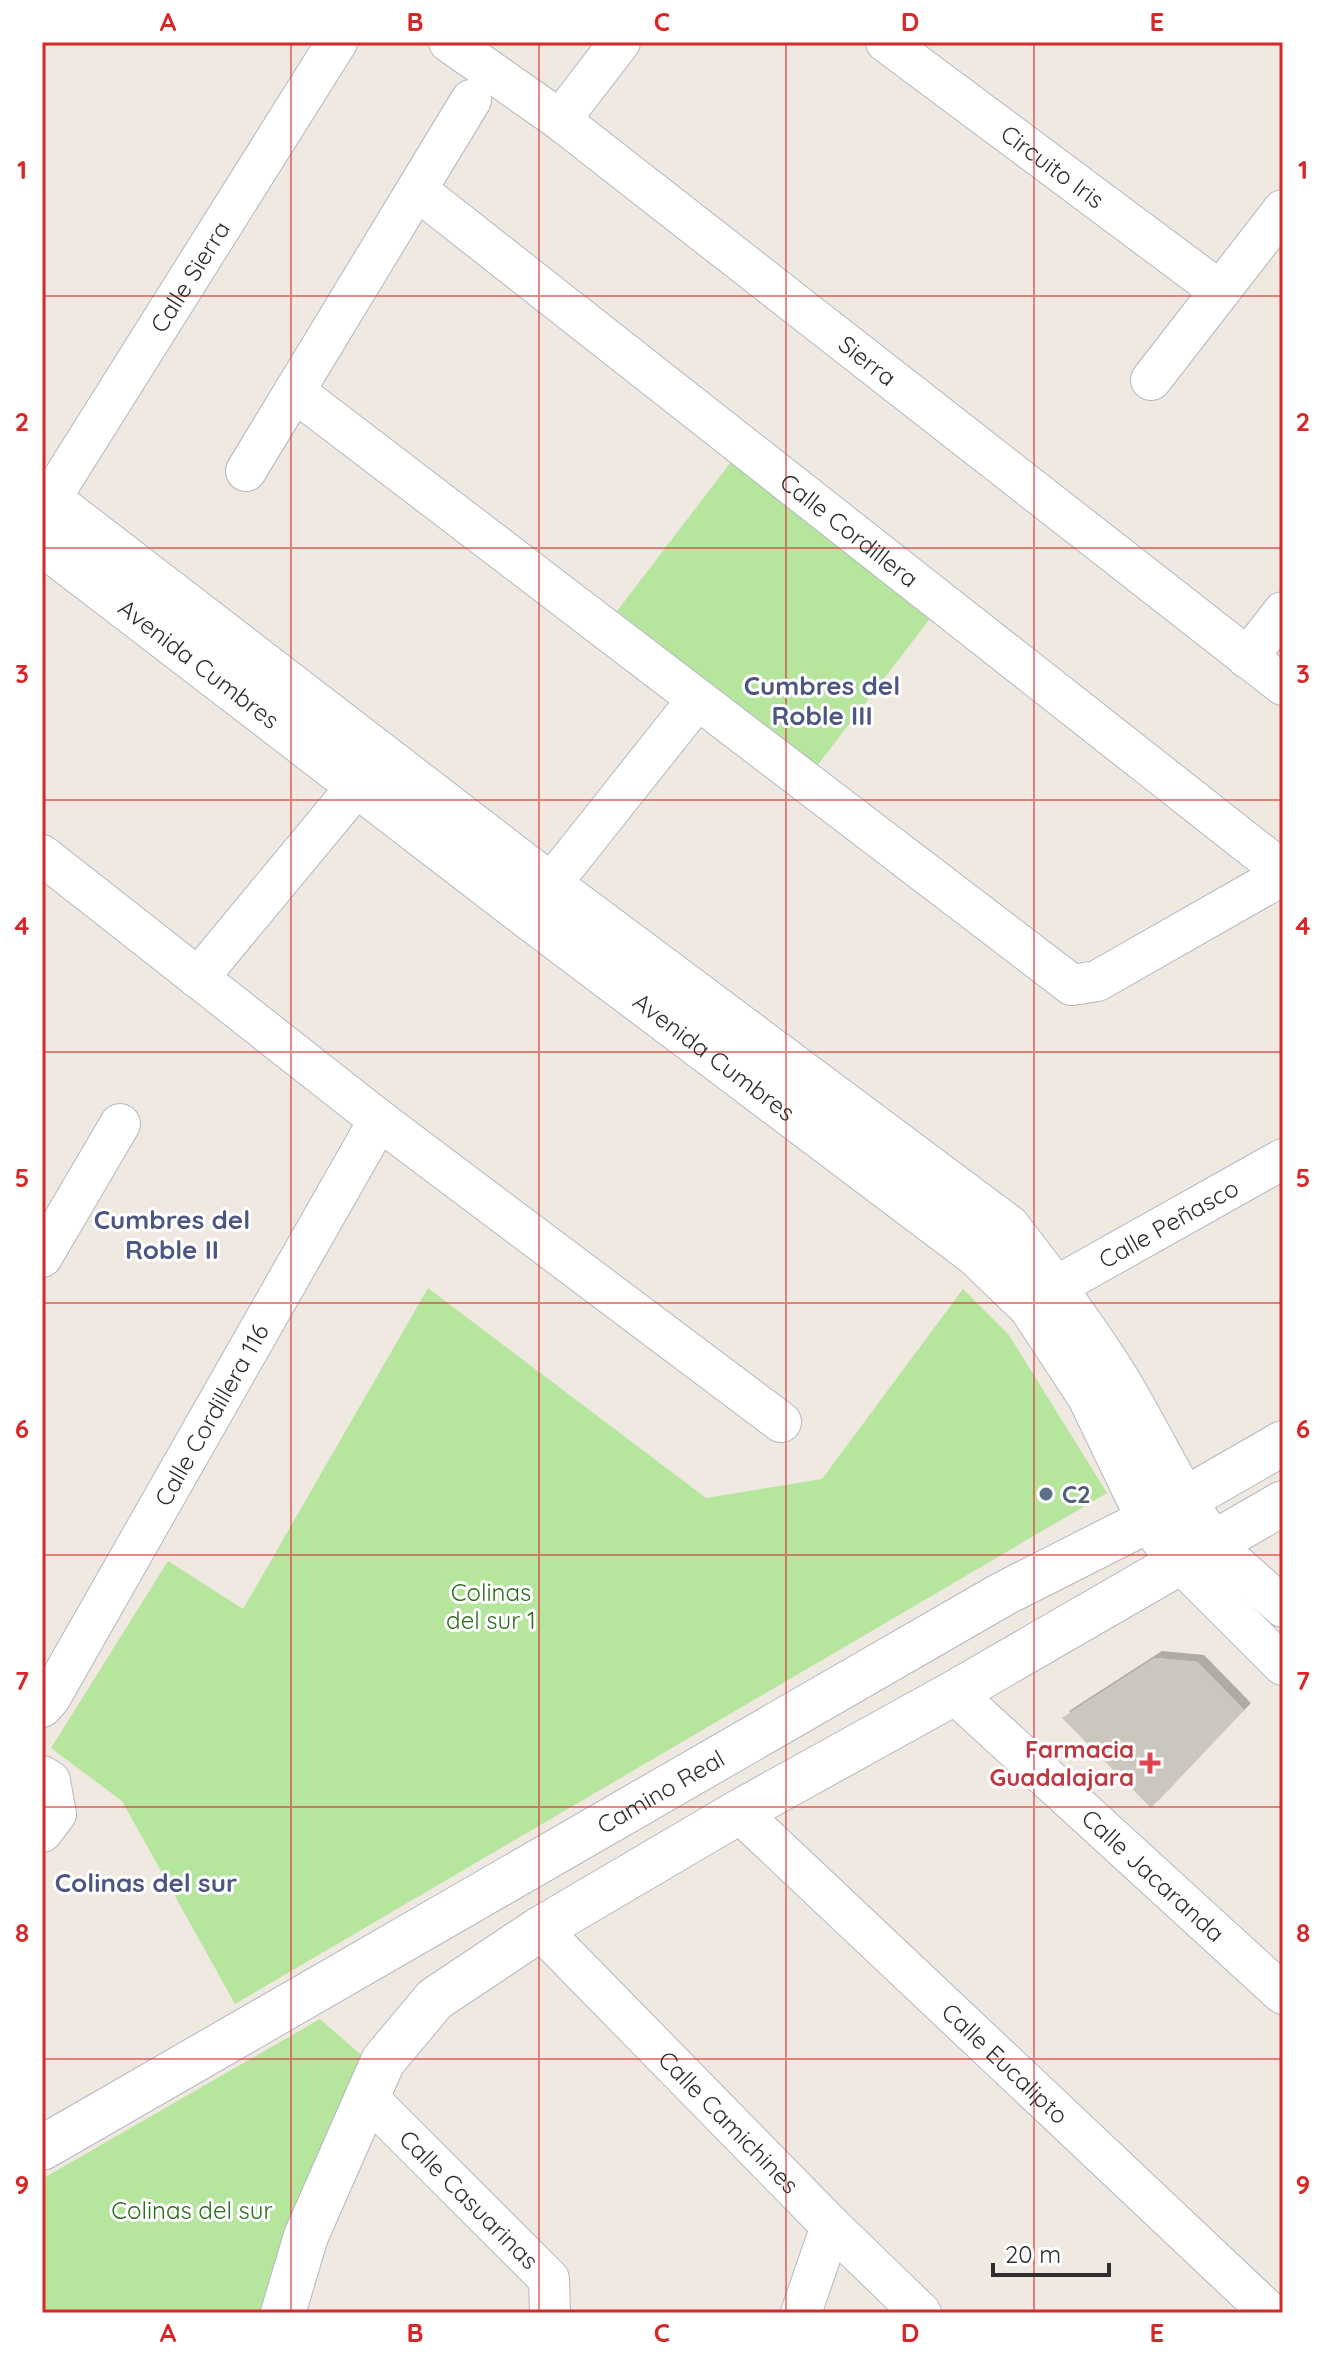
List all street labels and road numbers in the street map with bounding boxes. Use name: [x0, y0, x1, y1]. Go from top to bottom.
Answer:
street label: Circuito Iris: [995, 118, 1110, 215]
street label: Calle Sierra: [144, 215, 236, 338]
street label: Sierra: [833, 329, 902, 392]
street label: Calle Cordillera: [774, 466, 924, 594]
street label: Avenida Cumbres: [113, 592, 285, 735]
street label: Avenida Cumbres: [627, 986, 801, 1127]
street label: Calle Peñasco: [1093, 1172, 1243, 1274]
street label: Calle Cordillera 116: [148, 1318, 275, 1511]
street label: Camino Real: [592, 1743, 730, 1840]
street label: Calle Jacaranda: [1076, 1802, 1231, 1948]
street label: Calle Eucalipto: [936, 1996, 1075, 2130]
street label: Calle Camichines: [652, 2044, 806, 2200]
street label: Calle Casuarinas: [393, 2123, 545, 2275]

